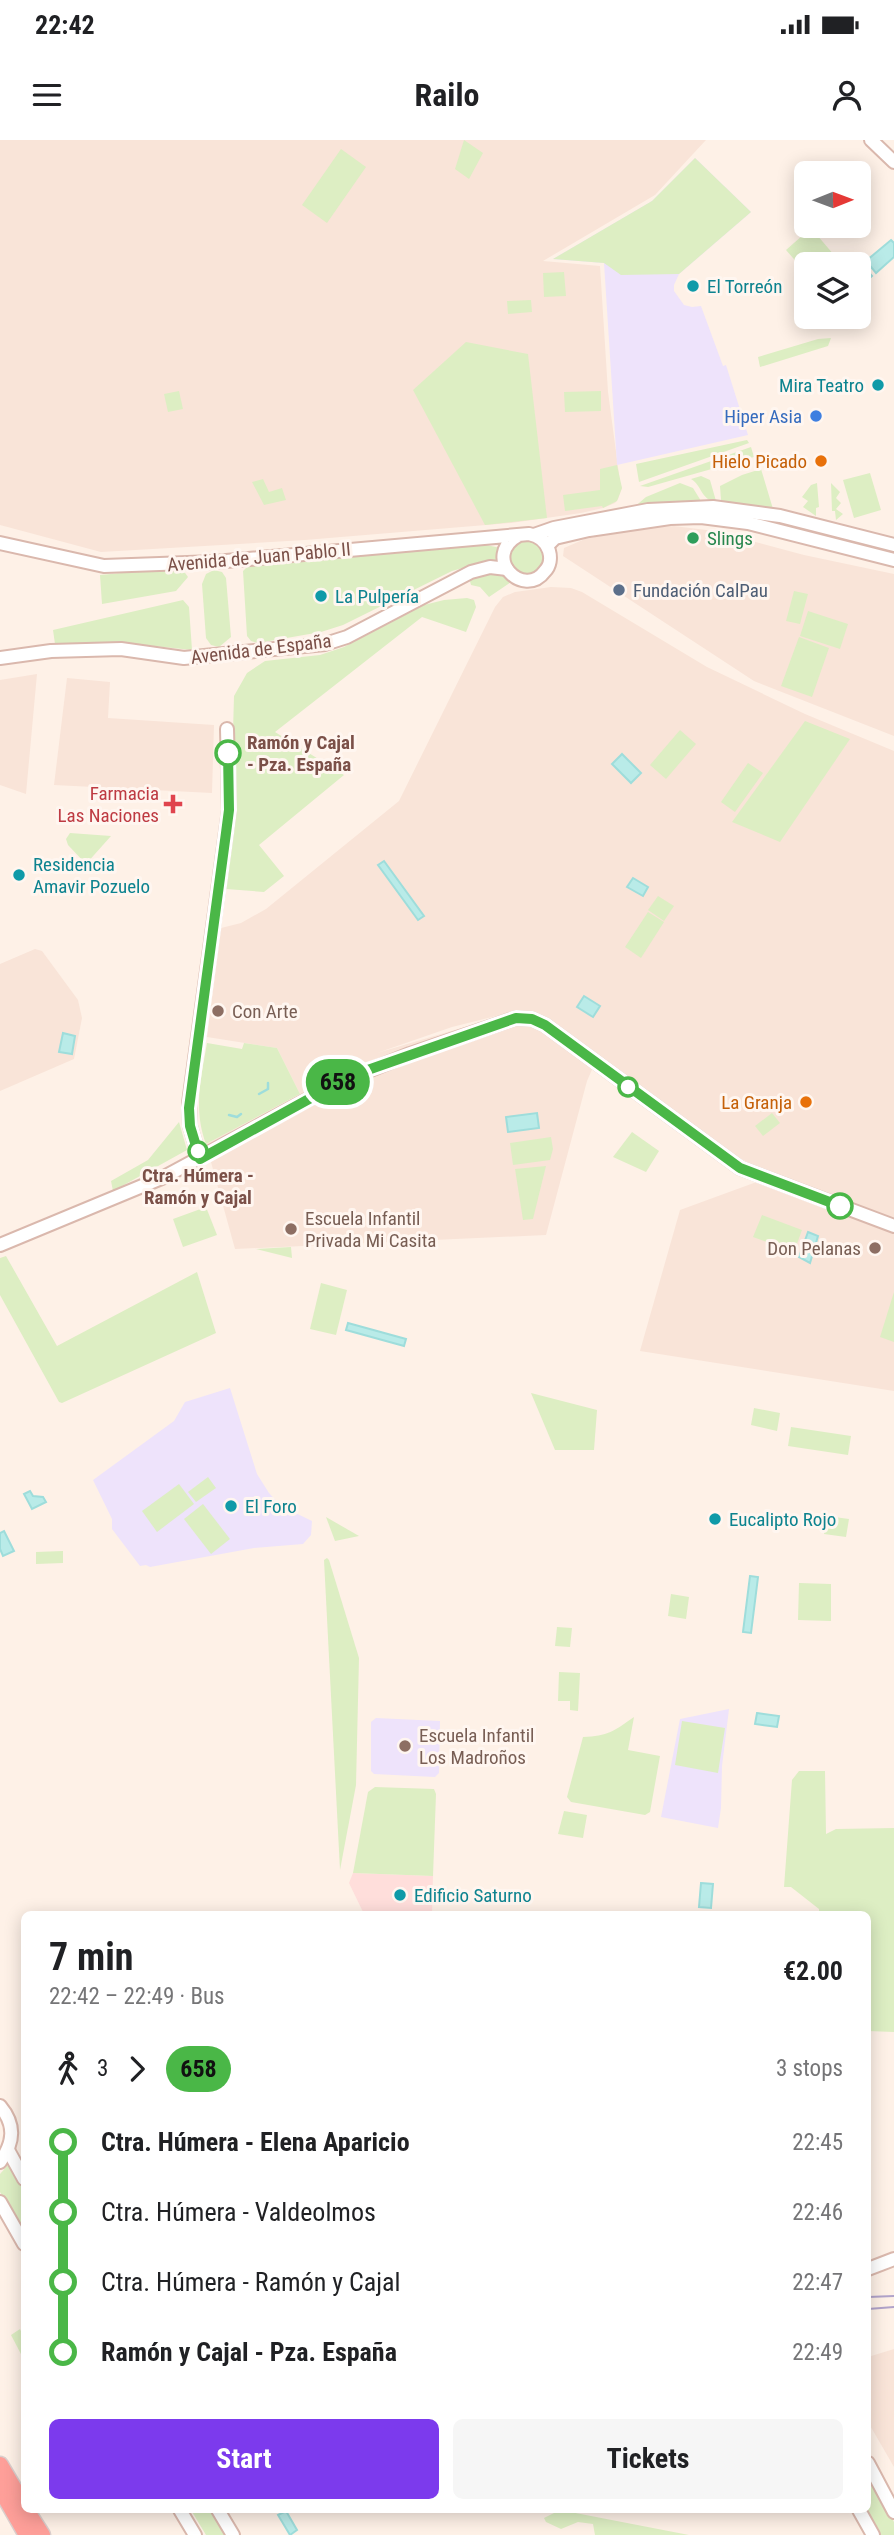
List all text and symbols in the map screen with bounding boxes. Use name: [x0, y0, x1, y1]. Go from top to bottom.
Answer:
text: 22:42: [35, 10, 95, 40]
icon: menu: [28, 76, 66, 114]
text: Railo: [415, 76, 479, 114]
icon: person: [828, 76, 866, 114]
north arrow: [794, 161, 872, 238]
map controls: [794, 161, 871, 329]
button: layers: [794, 252, 871, 329]
place label: El Torreón: [707, 275, 782, 298]
marker: El Torreón: [685, 278, 701, 294]
place label: Mira Teatro: [779, 374, 864, 397]
marker: Mira Teatro: [870, 377, 886, 393]
place label: Hiper Asia: [724, 405, 802, 428]
marker: Hiper Asia: [808, 408, 824, 424]
place label: Hielo Picado: [712, 450, 807, 473]
marker: Hielo Picado: [813, 453, 829, 469]
place label: Slings: [707, 527, 753, 550]
marker: Slings: [685, 530, 701, 546]
street label: Avenida de Juan Pablo II: [166, 538, 352, 576]
place label: Fundación CalPau: [633, 579, 768, 602]
marker: Fundación CalPau: [611, 582, 627, 598]
place label: La Pulpería: [335, 585, 419, 608]
marker: La Pulpería: [313, 588, 329, 604]
street label: Avenida de España: [189, 629, 333, 669]
place label: Ramón y Cajal - Pza. España: [247, 731, 355, 776]
marker: Ramón y Cajal - Pza. España: [215, 740, 241, 766]
place label: Farmacia Las Naciones: [58, 782, 159, 827]
marker: Farmacia Las Naciones: [165, 796, 181, 812]
place label: Residencia Amavir Pozuelo: [33, 853, 150, 898]
marker: Residencia Amavir Pozuelo: [11, 867, 27, 883]
place label: Con Arte: [232, 1000, 298, 1023]
marker: Con Arte: [210, 1003, 226, 1019]
line badge: 658: [298, 1059, 378, 1105]
text: 658: [320, 1068, 356, 1096]
unlabelled marker: [618, 1077, 638, 1097]
place label: La Granja: [721, 1091, 792, 1114]
marker: La Granja: [798, 1094, 814, 1110]
marker: Ctra. Húmera - Ramón y Cajal: [188, 1141, 208, 1161]
place label: Ctra. Húmera - Ramón y Cajal: [142, 1164, 254, 1209]
unlabelled marker: [827, 1193, 853, 1219]
place label: Escuela Infantil Privada Mi Casita: [305, 1207, 436, 1252]
marker: Escuela Infantil Privada Mi Casita: [283, 1221, 299, 1237]
place label: Don Pelanas: [767, 1237, 861, 1260]
marker: Don Pelanas: [867, 1240, 883, 1256]
place label: El Foro: [245, 1495, 297, 1518]
marker: El Foro: [223, 1498, 239, 1514]
place label: Eucalipto Rojo: [729, 1508, 836, 1531]
marker: Eucalipto Rojo: [707, 1511, 723, 1527]
place label: Escuela Infantil Los Madroños: [419, 1724, 534, 1769]
marker: Escuela Infantil Los Madroños: [397, 1738, 413, 1754]
place label: Edificio Saturno: [414, 1884, 532, 1907]
marker: Edificio Saturno: [392, 1887, 408, 1903]
text: 7 min: [49, 1935, 133, 1979]
text: €2.00: [783, 1956, 843, 1986]
text: 22:42 – 22:49 · Bus: [49, 1983, 225, 2010]
icon: walk: [49, 2050, 87, 2088]
icon: forward: [118, 2050, 156, 2088]
text: 3: [97, 2055, 108, 2082]
text: 658: [180, 2055, 217, 2083]
text: 3 stops: [776, 2055, 843, 2082]
text: Ctra. Húmera - Elena Aparicio: [101, 2127, 410, 2157]
text: 22:45: [792, 2129, 843, 2156]
text: Ctra. Húmera - Valdeolmos: [101, 2197, 376, 2227]
text: 22:46: [792, 2199, 843, 2226]
text: Ctra. Húmera - Ramón y Cajal: [101, 2267, 401, 2297]
text: 22:47: [792, 2269, 843, 2296]
text: Ramón y Cajal - Pza. España: [101, 2337, 397, 2367]
text: 22:49: [792, 2339, 843, 2366]
button: Start: [49, 2419, 439, 2499]
button: Tickets: [453, 2419, 843, 2499]

